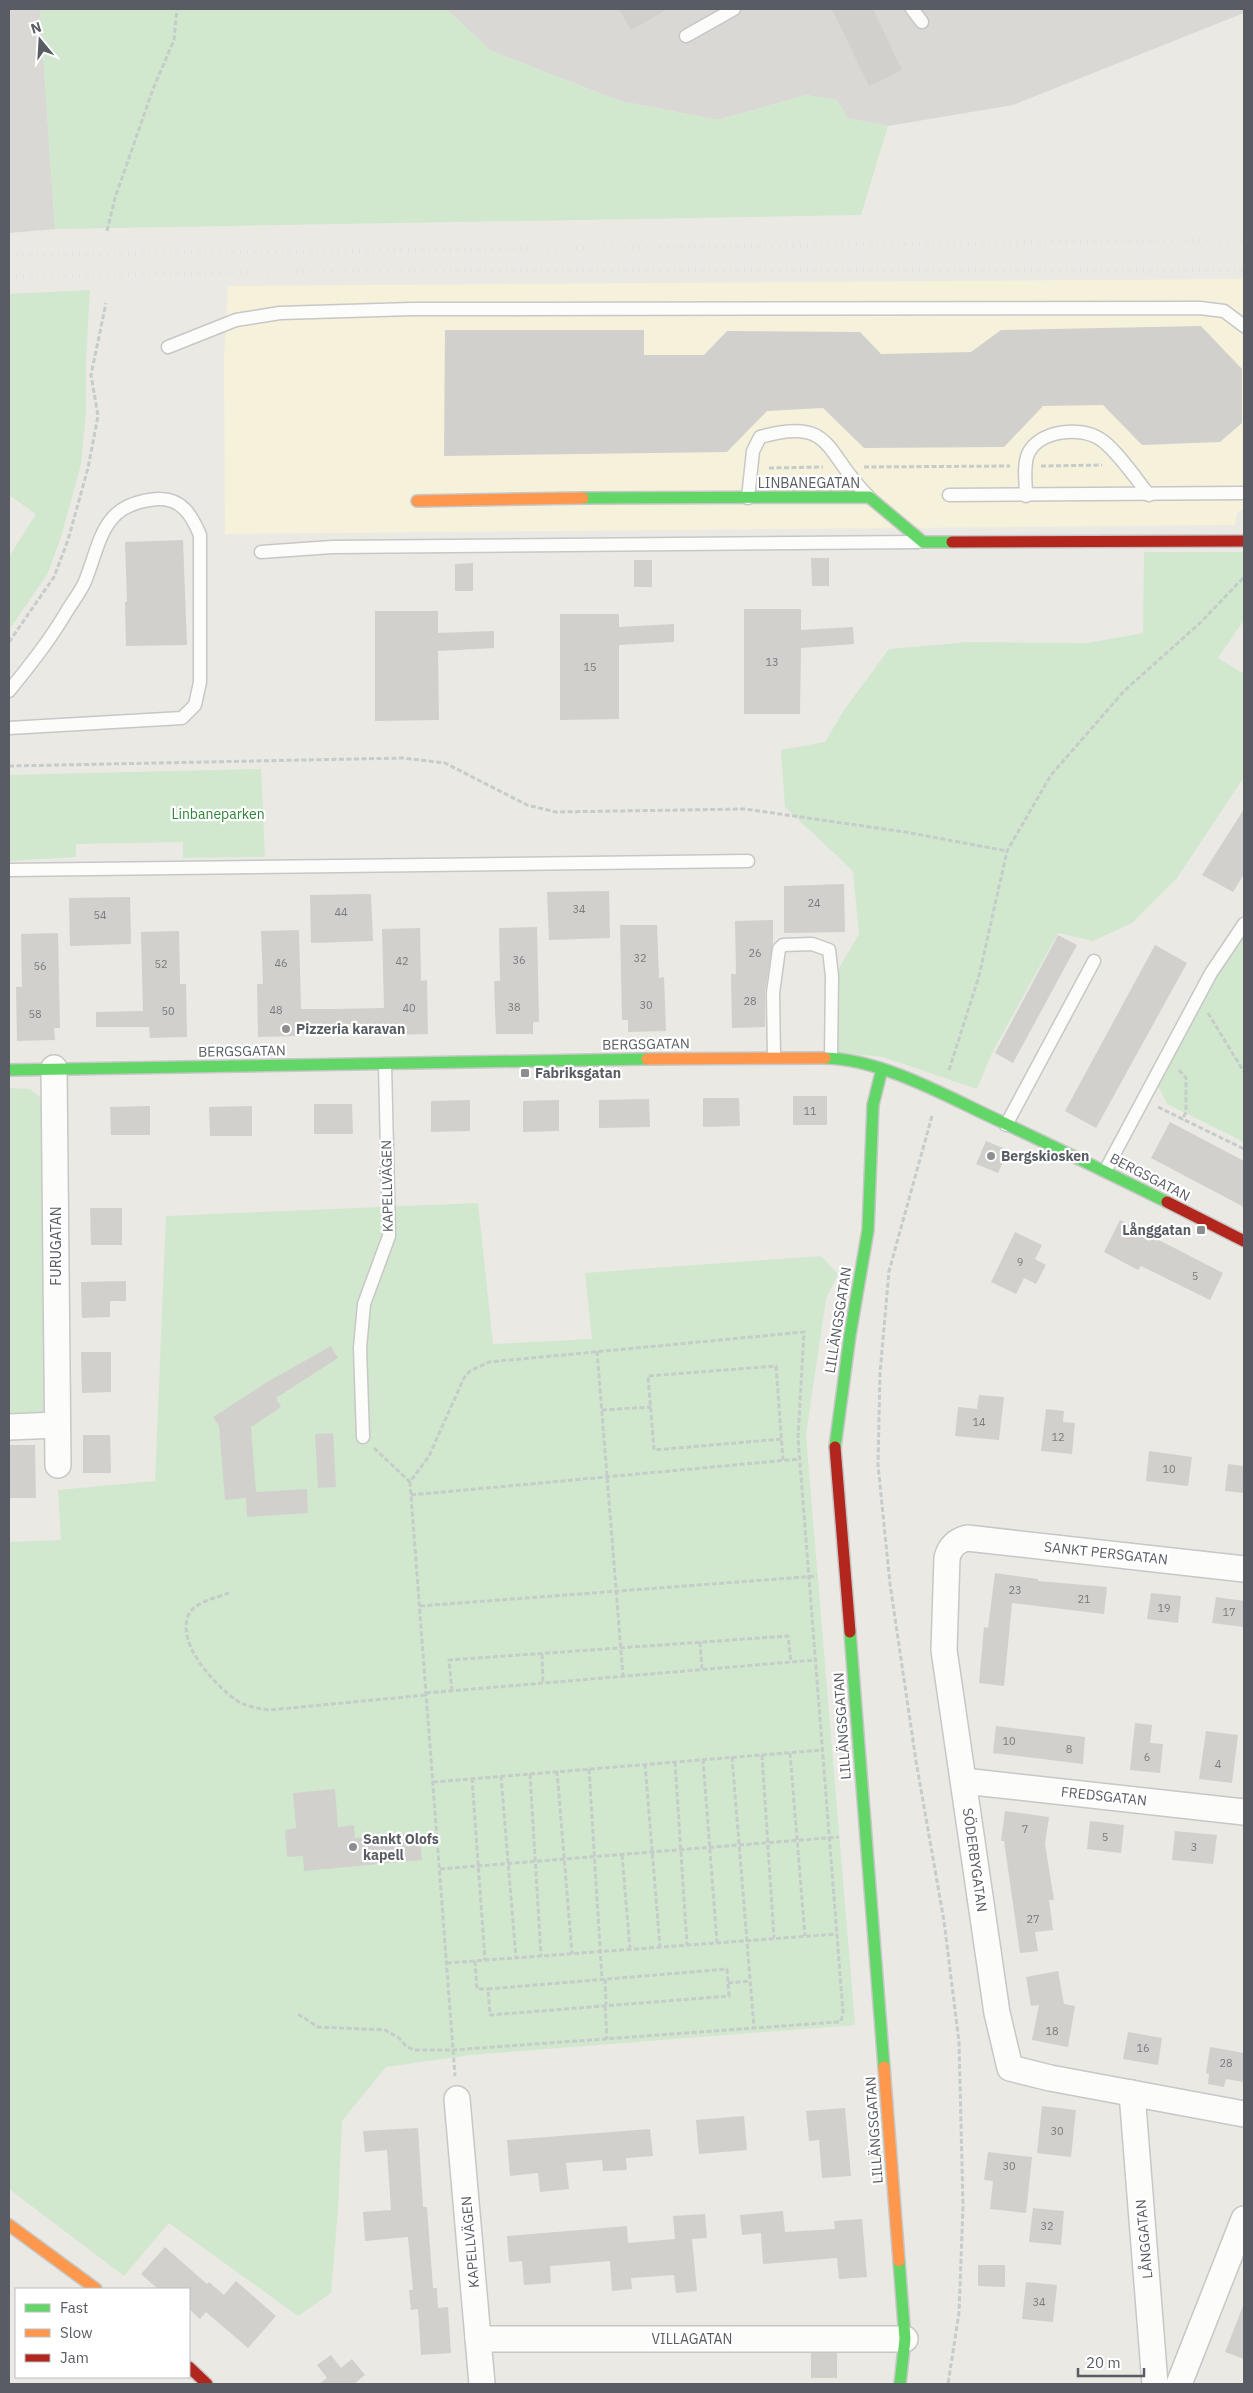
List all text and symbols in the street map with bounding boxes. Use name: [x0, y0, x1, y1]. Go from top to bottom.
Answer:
north arrow: [15, 15, 65, 65]
text: N: [28, 18, 44, 38]
street label: LINBANEGATAN: [758, 474, 860, 492]
house number: 13: [765, 655, 779, 669]
house number: 15: [583, 660, 597, 674]
park label: Linbaneparken: [171, 805, 265, 823]
house number: 24: [807, 896, 821, 910]
house number: 34: [572, 902, 586, 916]
house number: 44: [334, 905, 348, 919]
house number: 54: [93, 908, 107, 922]
house number: 26: [748, 946, 762, 960]
house number: 32: [633, 951, 647, 965]
house number: 36: [512, 953, 526, 967]
house number: 42: [395, 954, 409, 968]
house number: 46: [274, 956, 288, 970]
house number: 52: [154, 957, 168, 971]
house number: 56: [33, 959, 47, 973]
house number: 28: [743, 994, 757, 1008]
house number: 30: [639, 998, 653, 1012]
house number: 38: [507, 1000, 521, 1014]
house number: 40: [402, 1001, 416, 1015]
house number: 48: [269, 1003, 283, 1017]
house number: 50: [161, 1004, 175, 1018]
house number: 58: [28, 1007, 42, 1021]
place label: Pizzeria karavan: [296, 1020, 405, 1038]
marker: Pizzeria karavan: [280, 1023, 292, 1035]
street label: BERGSGATAN: [602, 1034, 690, 1054]
street label: BERGSGATAN: [198, 1041, 286, 1061]
place label: Fabriksgatan: [535, 1064, 621, 1082]
marker: Fabriksgatan: [519, 1067, 531, 1079]
house number: 11: [803, 1104, 817, 1118]
street label: KAPELLVÄGEN: [377, 1140, 397, 1232]
place label: Bergskiosken: [1001, 1147, 1089, 1165]
street label: BERGSGATAN: [1107, 1149, 1193, 1205]
marker: Bergskiosken: [985, 1150, 997, 1162]
street label: FURUGATAN: [47, 1206, 65, 1286]
place label: Långgatan: [1122, 1221, 1191, 1239]
marker: Långgatan: [1195, 1224, 1207, 1236]
house number: 9: [1017, 1255, 1023, 1269]
street label: LILLÄNGSGATAN: [821, 1266, 855, 1374]
house number: 5: [1192, 1269, 1198, 1283]
house number: 14: [972, 1415, 986, 1429]
house number: 12: [1051, 1430, 1065, 1444]
house number: 10: [1162, 1462, 1176, 1476]
street label: SANKT PERSGATAN: [1043, 1538, 1169, 1568]
house number: 23: [1008, 1583, 1022, 1597]
house number: 21: [1077, 1592, 1091, 1606]
house number: 19: [1157, 1601, 1171, 1615]
house number: 17: [1222, 1605, 1236, 1619]
street label: LILLÄNGSGATAN: [829, 1672, 855, 1780]
house number: 10: [1002, 1734, 1016, 1748]
house number: 8: [1066, 1742, 1072, 1756]
house number: 6: [1144, 1750, 1150, 1764]
house number: 4: [1215, 1757, 1222, 1771]
street label: FREDSGATAN: [1060, 1783, 1148, 1809]
street label: SÖDERBYGATAN: [959, 1807, 991, 1913]
house number: 7: [1022, 1822, 1028, 1836]
place label: Sankt Olofs kapell: [363, 1830, 439, 1864]
house number: 5: [1102, 1830, 1108, 1844]
house number: 3: [1191, 1840, 1197, 1854]
marker: Sankt Olofs kapell: [347, 1841, 359, 1853]
house number: 27: [1026, 1912, 1040, 1926]
house number: 18: [1045, 2024, 1059, 2038]
house number: 16: [1136, 2041, 1150, 2055]
house number: 28: [1219, 2056, 1233, 2070]
street label: LILLÄNGSGATAN: [861, 2076, 887, 2184]
house number: 30: [1050, 2124, 1064, 2138]
house number: 30: [1002, 2159, 1016, 2173]
street label: KAPELLVÄGEN: [457, 2195, 483, 2289]
street label: LÅNGGATAN: [1131, 2199, 1156, 2280]
house number: 32: [1040, 2219, 1054, 2233]
legend: [15, 2288, 190, 2378]
house number: 34: [1032, 2295, 1046, 2309]
text: Fast: [60, 2298, 88, 2317]
text: Slow: [60, 2323, 93, 2342]
street label: VILLAGATAN: [652, 2330, 732, 2348]
scale bar: [1078, 2346, 1144, 2378]
text: Jam: [60, 2348, 89, 2367]
text: 20 m: [1086, 2353, 1121, 2372]

